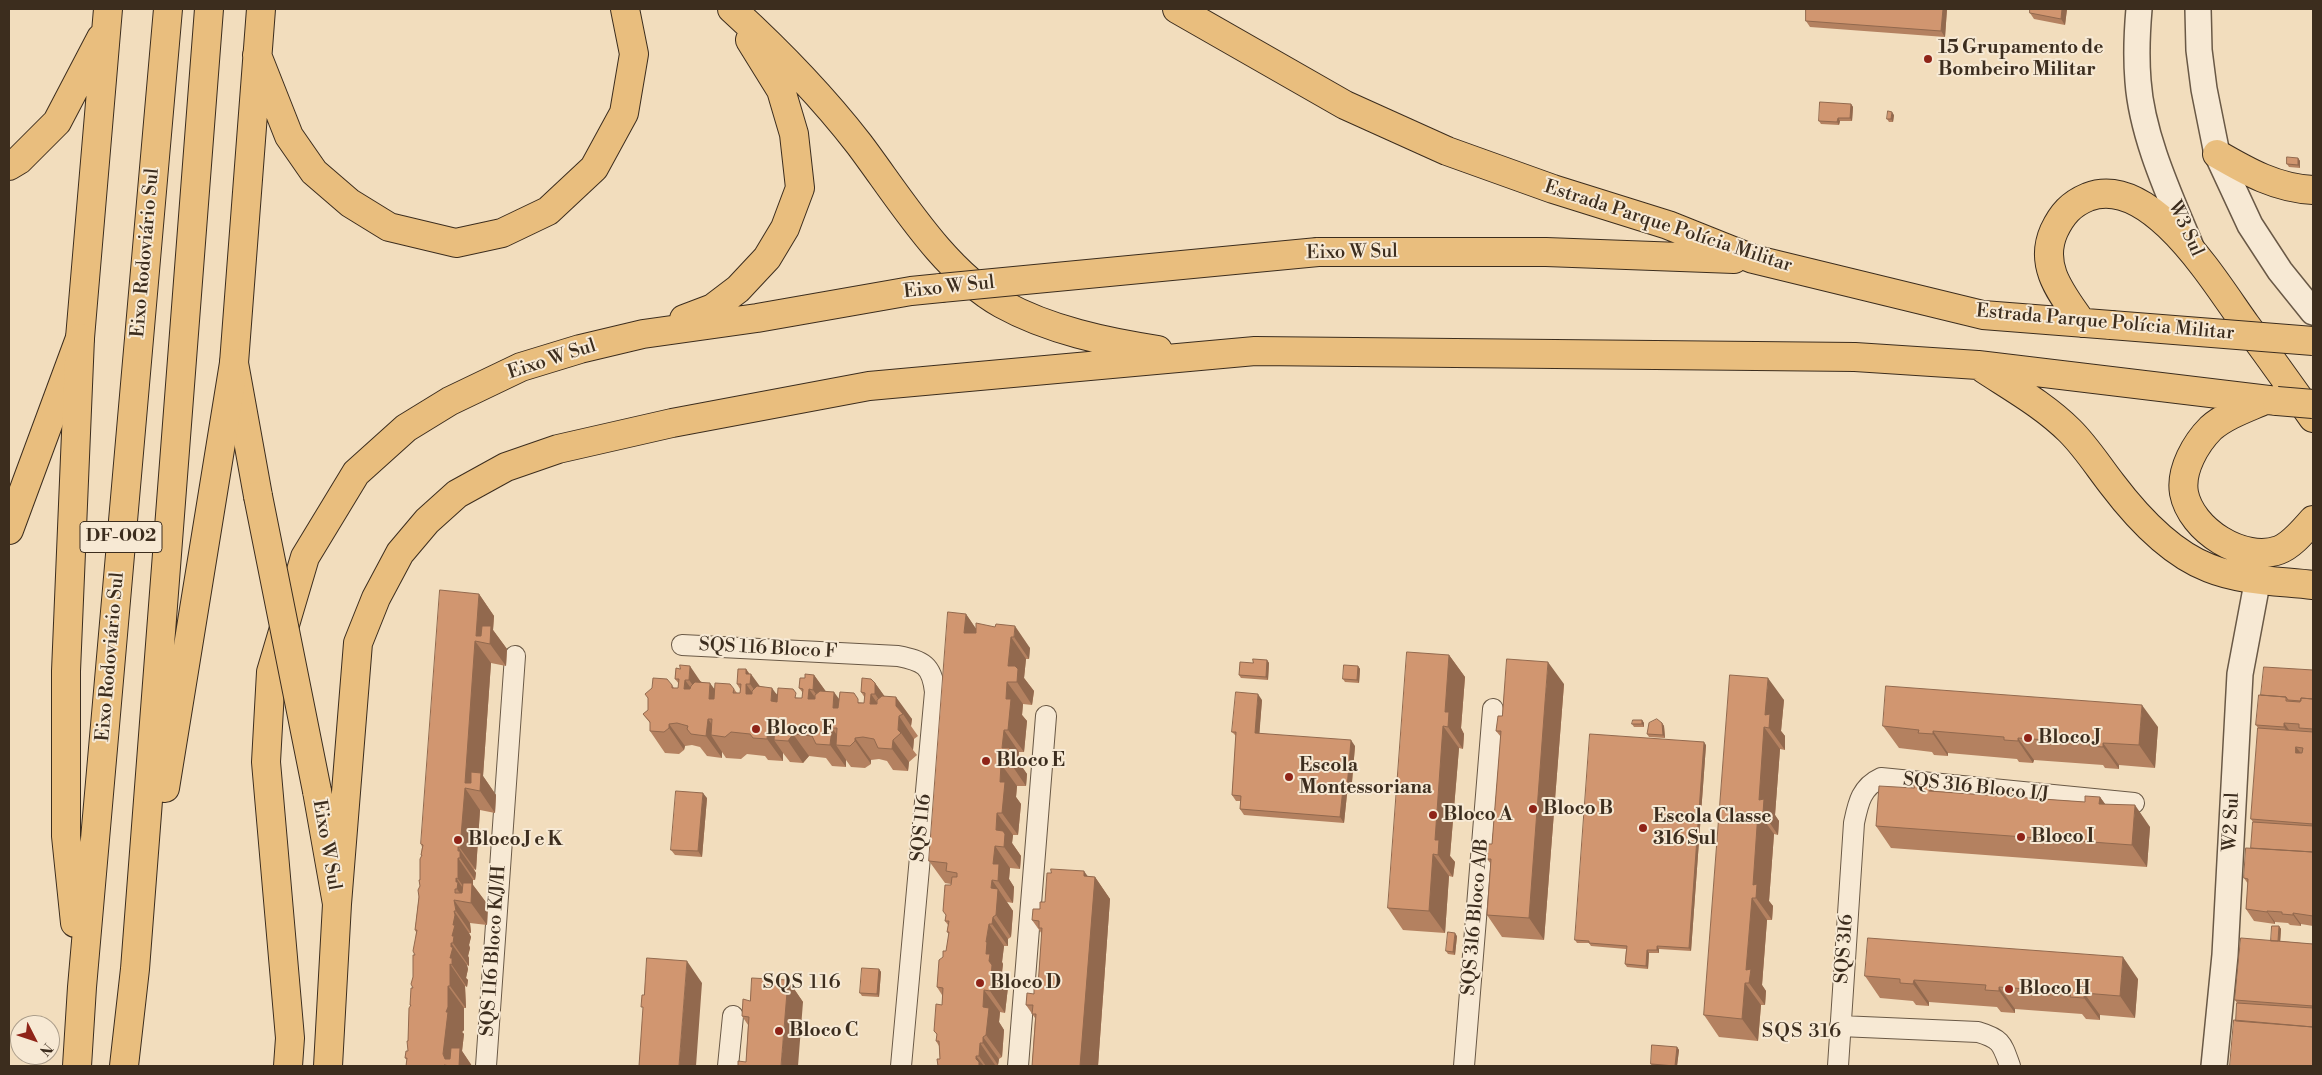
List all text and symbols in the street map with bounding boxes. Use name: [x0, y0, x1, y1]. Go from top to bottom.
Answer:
place label: 15 Grupamento de Bombeiro Militar: [1938, 37, 2103, 81]
marker: 15 Grupamento de Bombeiro Militar: [1922, 53, 1934, 65]
street label: Eixo Rodoviário Sul: [127, 167, 165, 339]
street label: Estrada Parque Polícia Militar: [1541, 176, 1795, 278]
street label: W3 Sul: [2162, 197, 2208, 261]
street label: Eixo W Sul: [1306, 241, 1398, 265]
street label: Eixo W Sul: [902, 272, 996, 304]
street label: Estrada Parque Polícia Militar: [1975, 300, 2235, 346]
street label: Eixo W Sul: [505, 335, 599, 385]
road number: DF-002: [80, 522, 162, 552]
street label: Eixo Rodoviário Sul: [92, 571, 130, 743]
street label: SQS 116 Bloco F: [698, 634, 838, 664]
place label: Bloco F: [766, 718, 835, 740]
marker: Bloco F: [750, 723, 762, 735]
place label: Bloco J: [2038, 727, 2101, 749]
marker: Bloco J: [2022, 732, 2034, 744]
place label: Bloco E: [996, 750, 1065, 772]
marker: Bloco E: [980, 755, 992, 767]
place label: Escola Montessoriana: [1299, 755, 1432, 799]
street label: SQS 316 Bloco I/J: [1902, 769, 2050, 807]
marker: Escola Montessoriana: [1283, 771, 1295, 783]
street label: W2 Sul: [2219, 792, 2245, 852]
street label: SQS 116: [907, 793, 937, 863]
street label: Eixo W Sul: [307, 798, 345, 892]
place label: Bloco B: [1543, 798, 1613, 820]
marker: Bloco B: [1527, 803, 1539, 815]
place label: Bloco A: [1443, 804, 1512, 826]
place label: Escola Classe 316 Sul: [1653, 806, 1772, 850]
marker: Bloco A: [1427, 809, 1439, 821]
marker: Escola Classe 316 Sul: [1637, 822, 1649, 834]
place label: Bloco I: [2031, 826, 2094, 848]
place label: Bloco J e K: [468, 829, 563, 851]
marker: Bloco I: [2015, 831, 2027, 843]
marker: Bloco J e K: [452, 834, 464, 846]
street label: SQS 316 Bloco A/B: [1458, 838, 1494, 996]
street label: SQS 116 Bloco K/J/H: [477, 865, 511, 1037]
street label: SQS 316: [1831, 913, 1859, 985]
district label: SQS 116: [762, 971, 842, 995]
place label: Bloco D: [990, 972, 1061, 994]
marker: Bloco D: [974, 977, 986, 989]
place label: Bloco H: [2019, 978, 2091, 1000]
marker: Bloco H: [2003, 983, 2015, 995]
north arrow: [10, 1015, 60, 1065]
place label: Bloco C: [789, 1020, 858, 1042]
district label: SQS 316: [1761, 1020, 1843, 1044]
marker: Bloco C: [773, 1025, 785, 1037]
text: N: [35, 1039, 56, 1059]

